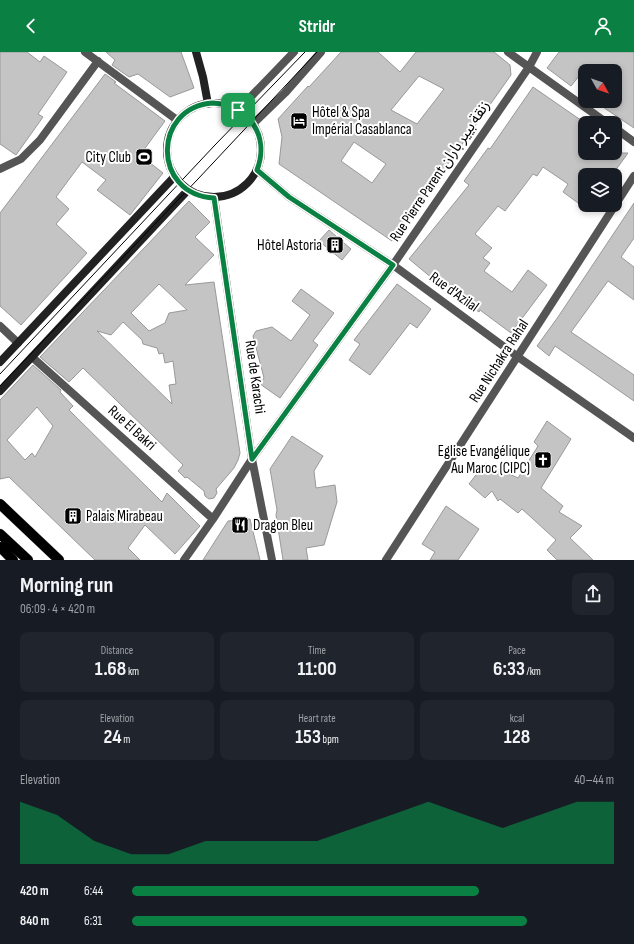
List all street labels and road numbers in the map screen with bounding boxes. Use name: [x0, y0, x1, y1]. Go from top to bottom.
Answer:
street label: Rue Pierre Parent زنقة بيير باران: [386, 97, 494, 245]
street label: Rue d'Azilal: [426, 268, 482, 316]
street label: Rue Nichakra Rahal: [465, 316, 533, 406]
street label: Rue de Karachi: [240, 339, 270, 415]
street label: Rue El Bakri: [104, 401, 160, 455]

